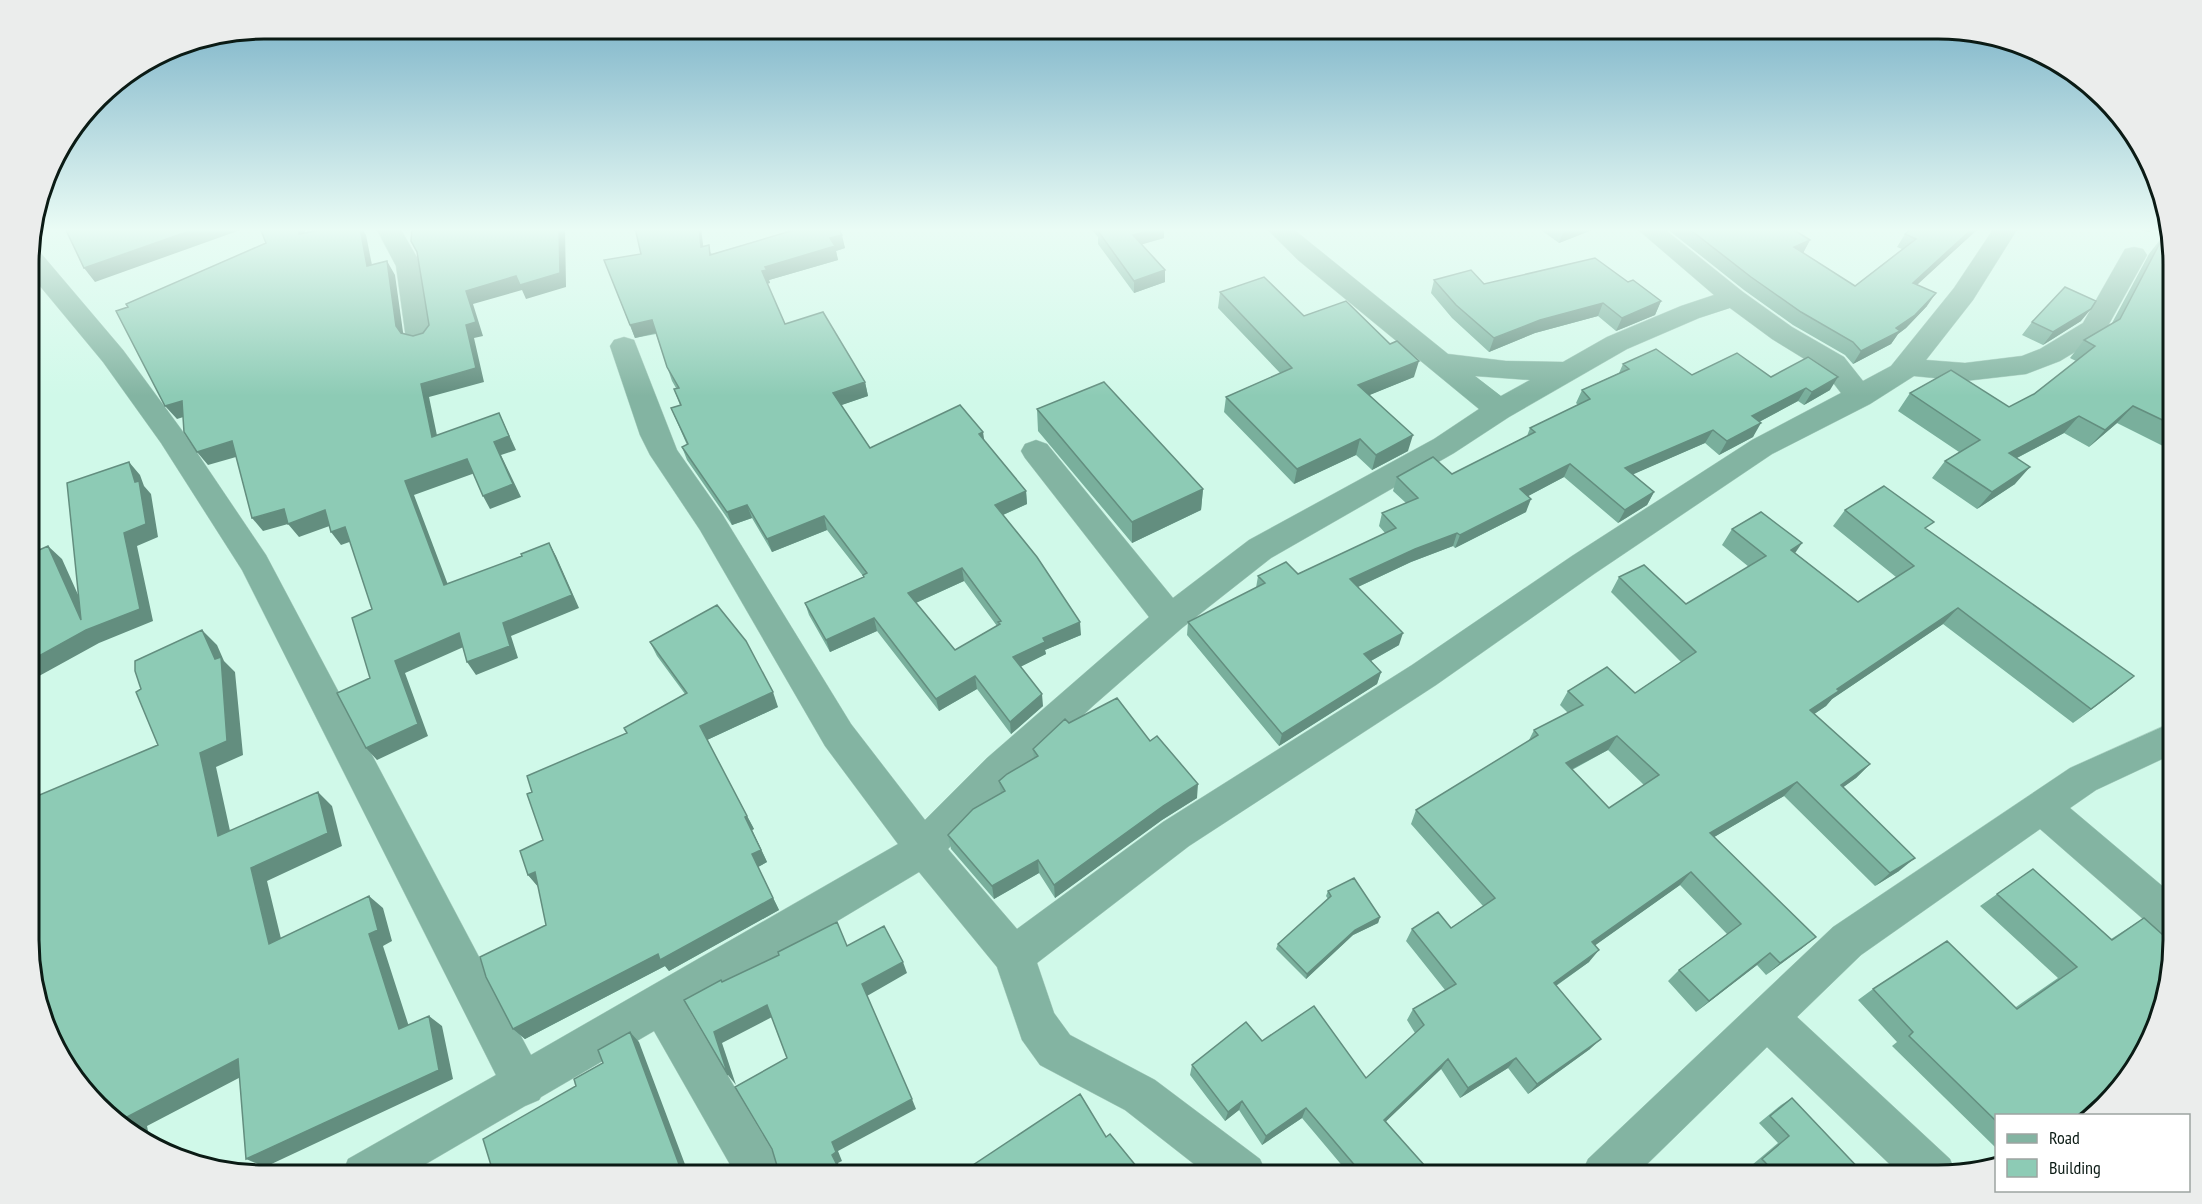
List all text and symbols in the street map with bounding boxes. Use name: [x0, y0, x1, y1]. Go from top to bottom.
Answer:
legend: [1995, 1114, 2190, 1192]
text: Road: [2049, 1126, 2080, 1149]
text: Building: [2049, 1156, 2101, 1179]

